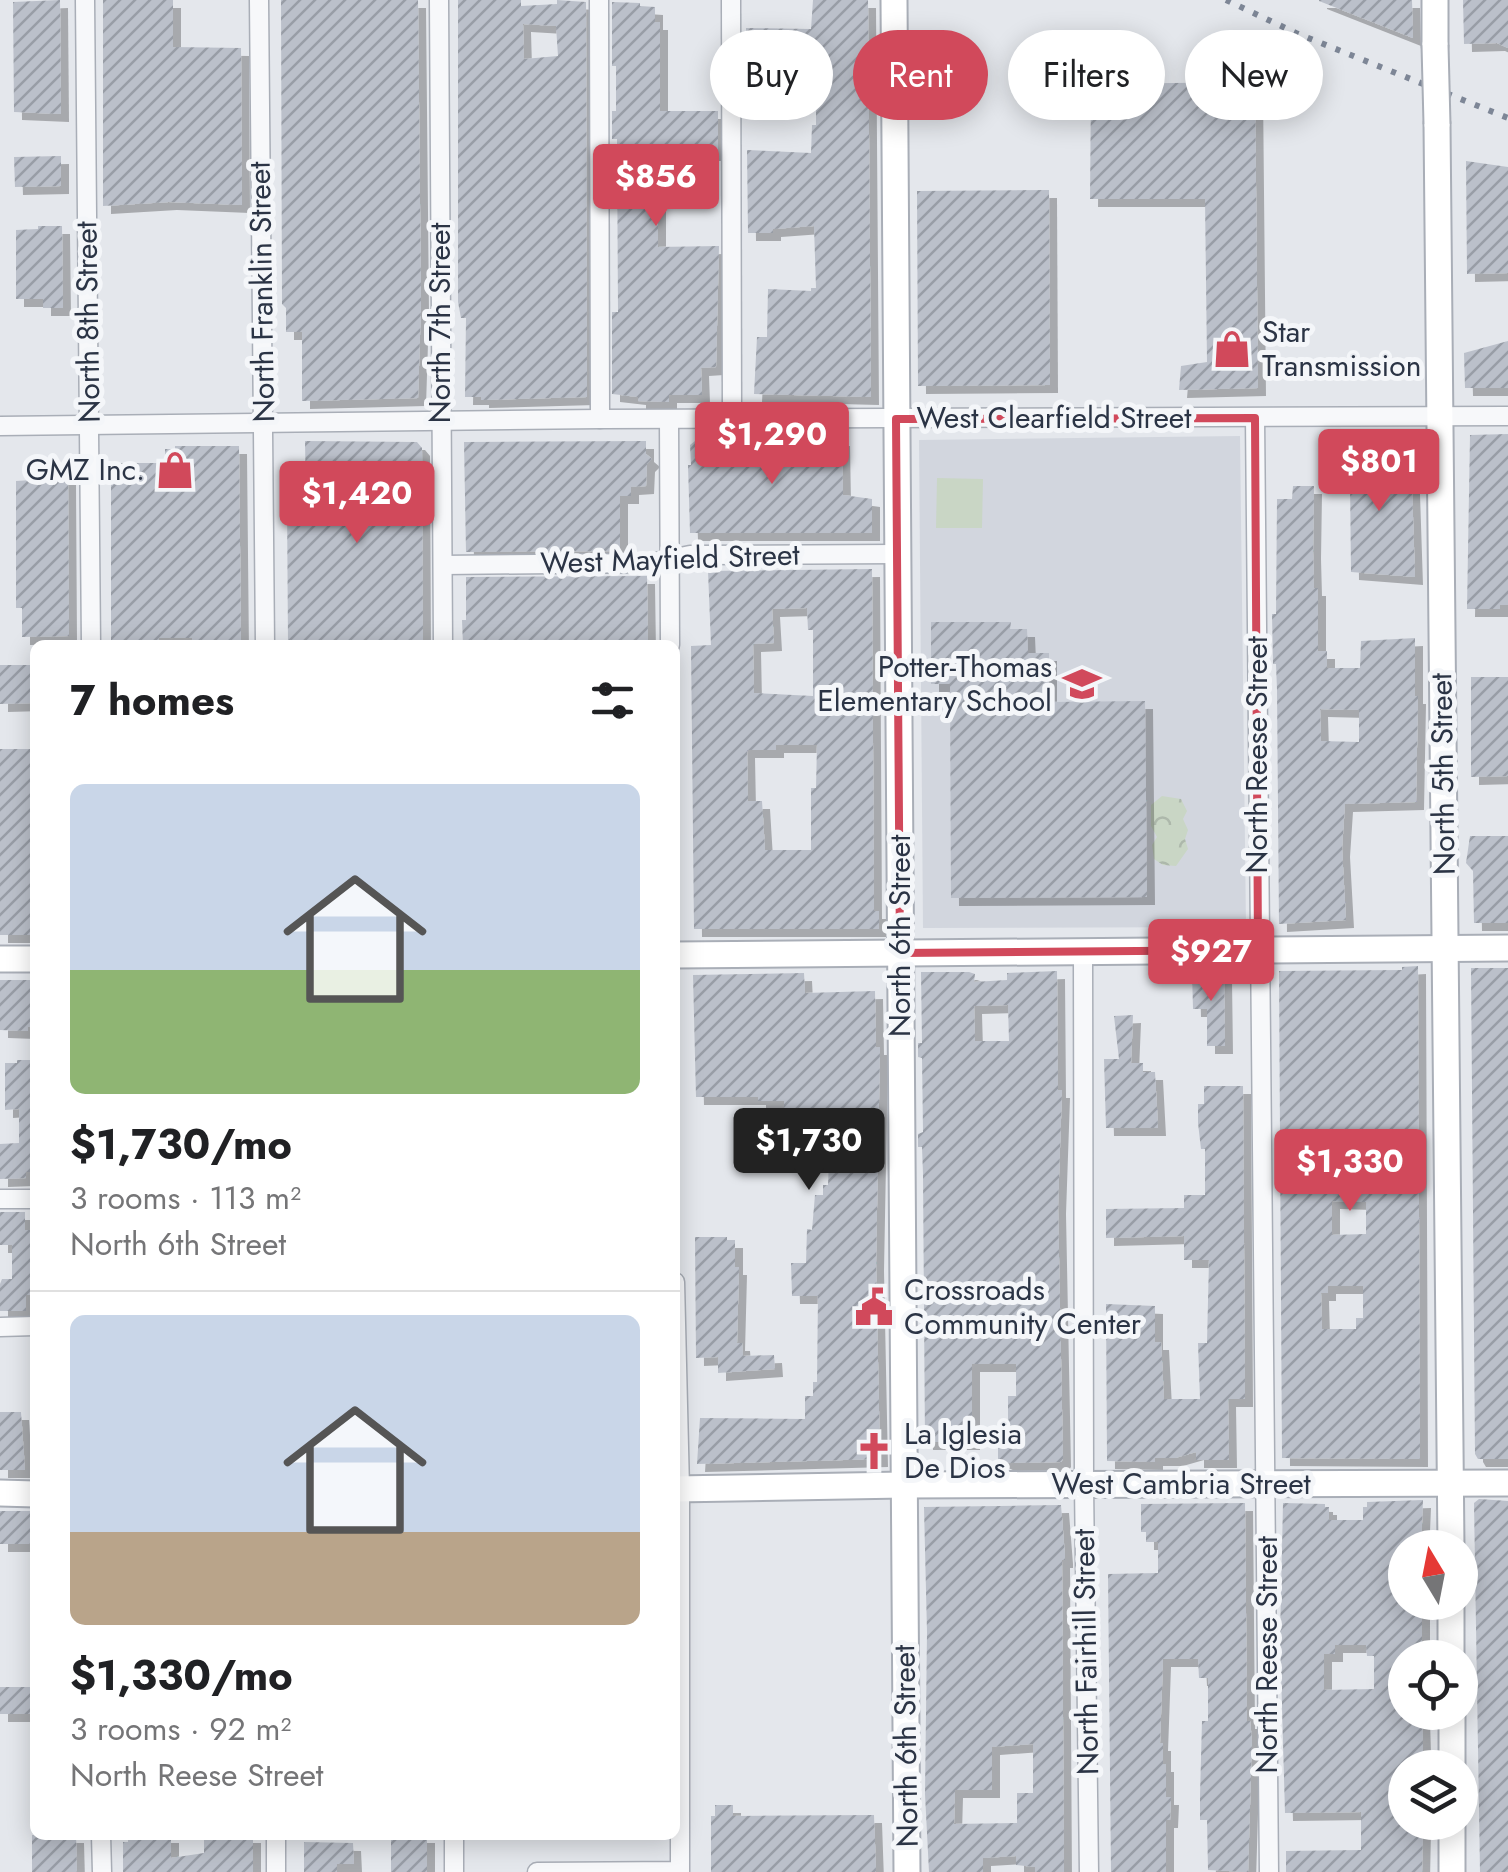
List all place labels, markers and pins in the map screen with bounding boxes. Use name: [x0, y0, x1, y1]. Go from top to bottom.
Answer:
pin: $856: [597, 144, 715, 229]
place label: Star Transmission: [1262, 310, 1421, 387]
shop icon: Star Transmission: [1211, 328, 1253, 370]
pin: $1,290: [691, 402, 853, 487]
pin: $801: [1320, 429, 1438, 514]
place label: GMZ Inc.: [26, 448, 145, 491]
shop icon: GMZ Inc.: [154, 449, 196, 491]
pin: $1,420: [276, 461, 438, 546]
place label: Potter-Thomas Elementary School: [817, 645, 1052, 722]
school or university icon: Potter-Thomas Elementary School: [1061, 663, 1103, 705]
pin: $927: [1152, 919, 1270, 1004]
pin: $1,730: [728, 1108, 890, 1193]
pin: $1,330: [1269, 1129, 1431, 1214]
place label: Crossroads Community Center: [904, 1268, 1142, 1345]
public building icon: Crossroads Community Center: [853, 1286, 895, 1328]
place label: La Iglesia De Dios: [904, 1412, 1022, 1489]
church icon: La Iglesia De Dios: [853, 1430, 895, 1472]

